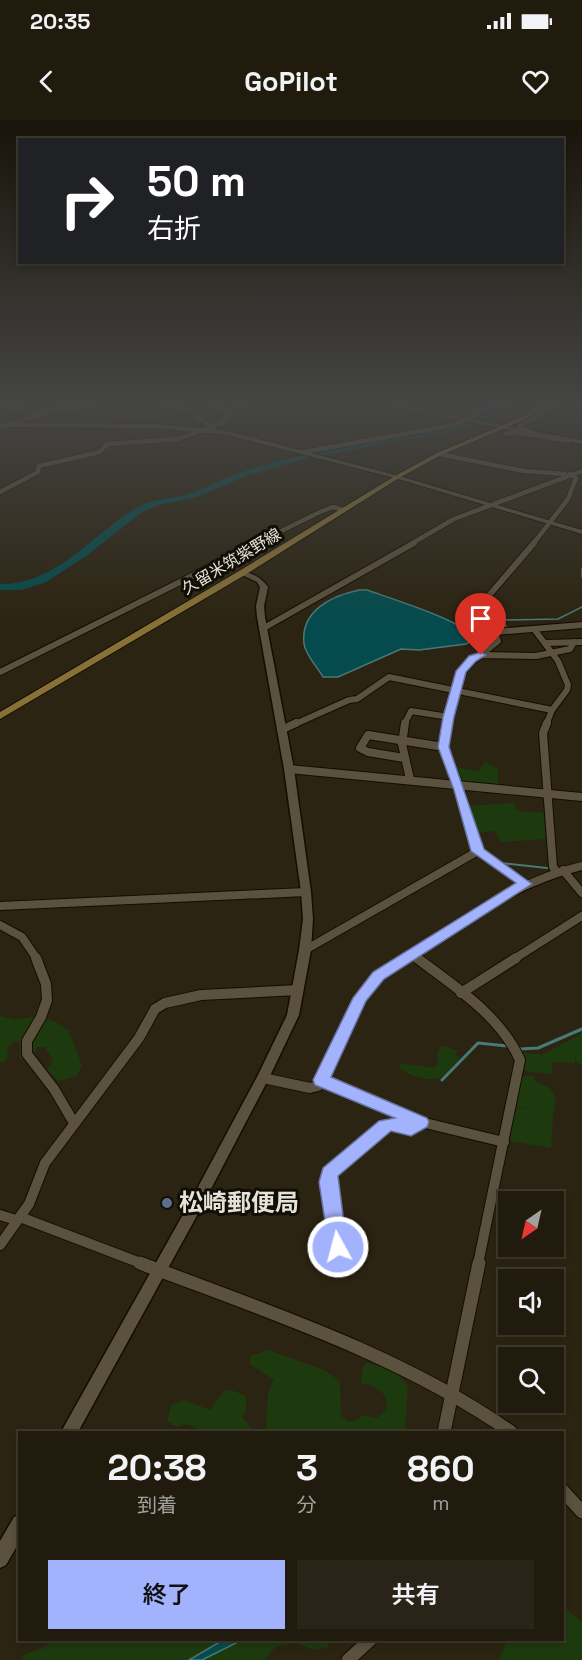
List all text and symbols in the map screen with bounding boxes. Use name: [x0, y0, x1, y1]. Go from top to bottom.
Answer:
text: 20:35: [30, 7, 90, 35]
text: GoPilot: [244, 64, 338, 99]
icon: back: [30, 65, 63, 98]
icon: heart: [519, 65, 552, 98]
text: 50 m: [147, 155, 246, 208]
icon: right: [48, 162, 126, 240]
text: 右折: [147, 211, 201, 246]
street label: 久留米筑紫野線: [178, 524, 285, 599]
pin: [455, 593, 506, 655]
icon: arrive: [464, 602, 497, 635]
place label: 松崎郵便局: [179, 1187, 299, 1218]
north arrow: [498, 1191, 564, 1257]
map controls: [498, 1191, 564, 1413]
marker: 松崎郵便局: [160, 1196, 174, 1210]
position arrow: [306, 1215, 370, 1279]
button: sound: [498, 1269, 564, 1335]
button: search: [498, 1347, 564, 1413]
text: 20:38: [107, 1445, 206, 1491]
text: 3: [296, 1445, 318, 1491]
text: 860: [407, 1446, 474, 1492]
text: m: [432, 1490, 449, 1516]
text: 到着: [137, 1492, 177, 1518]
text: 分: [297, 1492, 317, 1518]
button: 終了: [48, 1560, 285, 1629]
button: 共有: [297, 1560, 534, 1629]

